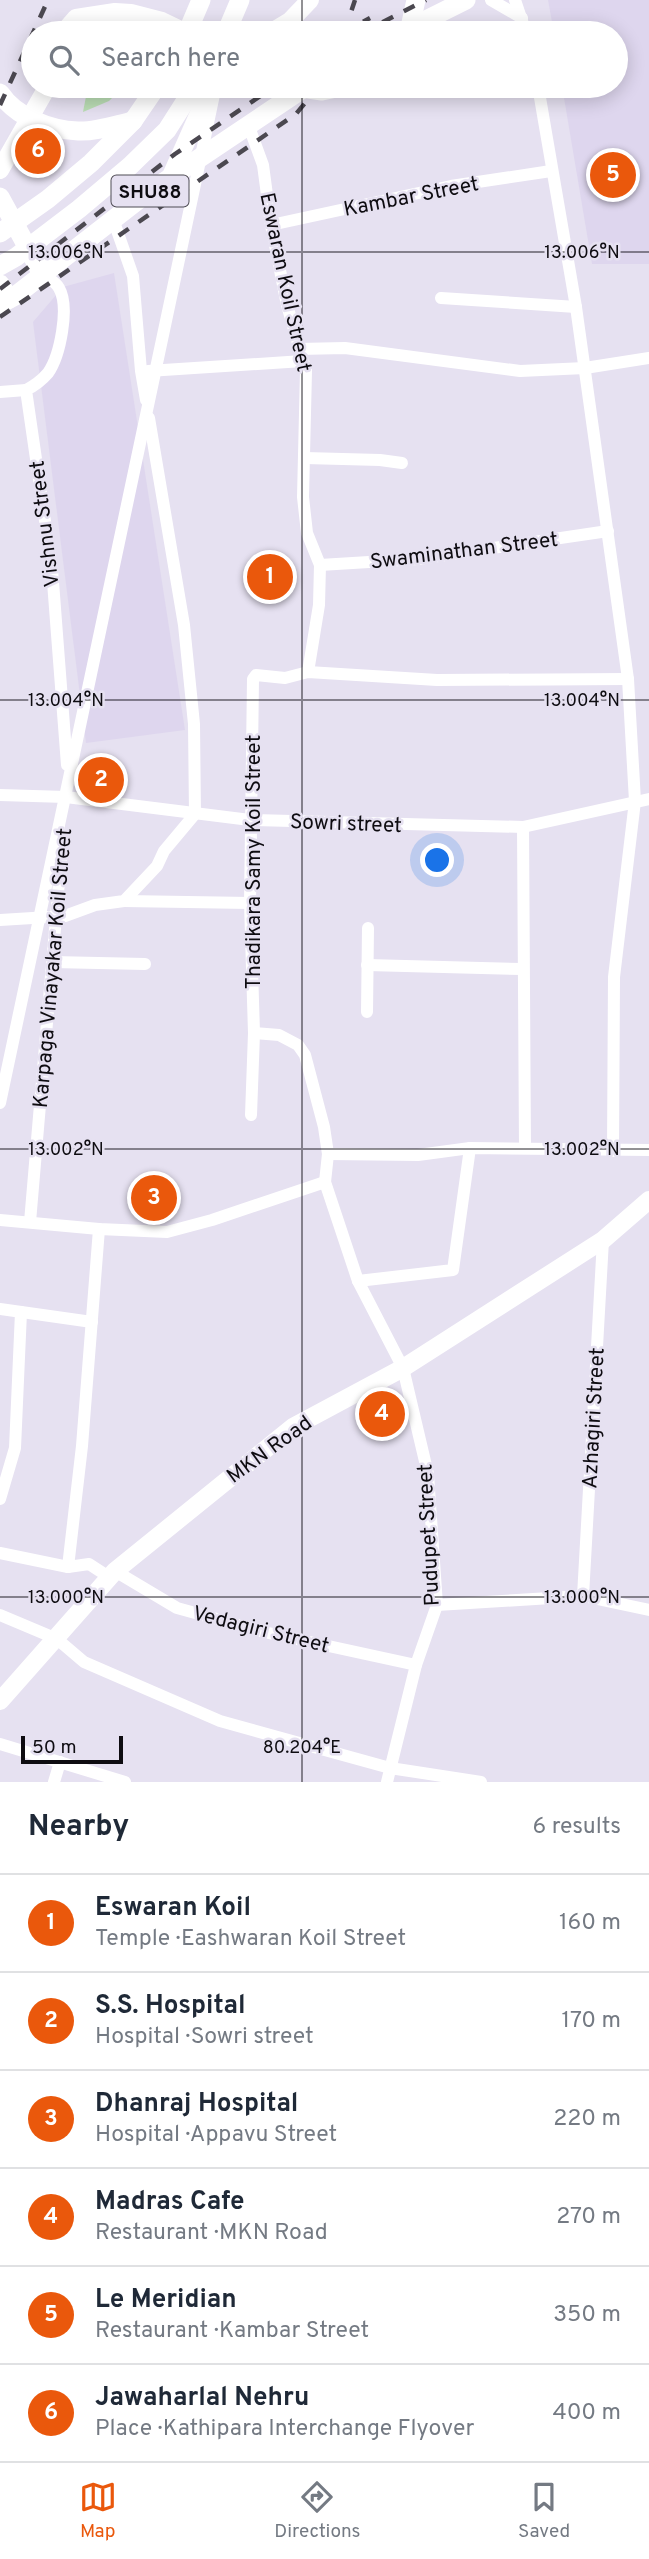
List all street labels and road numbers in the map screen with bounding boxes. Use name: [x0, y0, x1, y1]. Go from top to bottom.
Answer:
street label: Kambar Street: [341, 171, 481, 224]
road number: SHU88: [111, 176, 188, 206]
street label: Eswaran Koil Street: [252, 190, 317, 374]
street label: Vishnu Street: [24, 459, 67, 589]
street label: Swaminathan Street: [369, 527, 560, 576]
street label: Thadikara Samy Koil Street: [241, 735, 268, 989]
street label: Sowri street: [289, 809, 402, 840]
street label: Karpaga Vinayakar Koil Street: [28, 827, 79, 1109]
street label: Azhagiri Street: [577, 1347, 612, 1489]
street label: MKN Road: [222, 1410, 318, 1490]
street label: Pudupet Street: [412, 1463, 447, 1607]
street label: Vedagiri Street: [190, 1600, 332, 1660]

